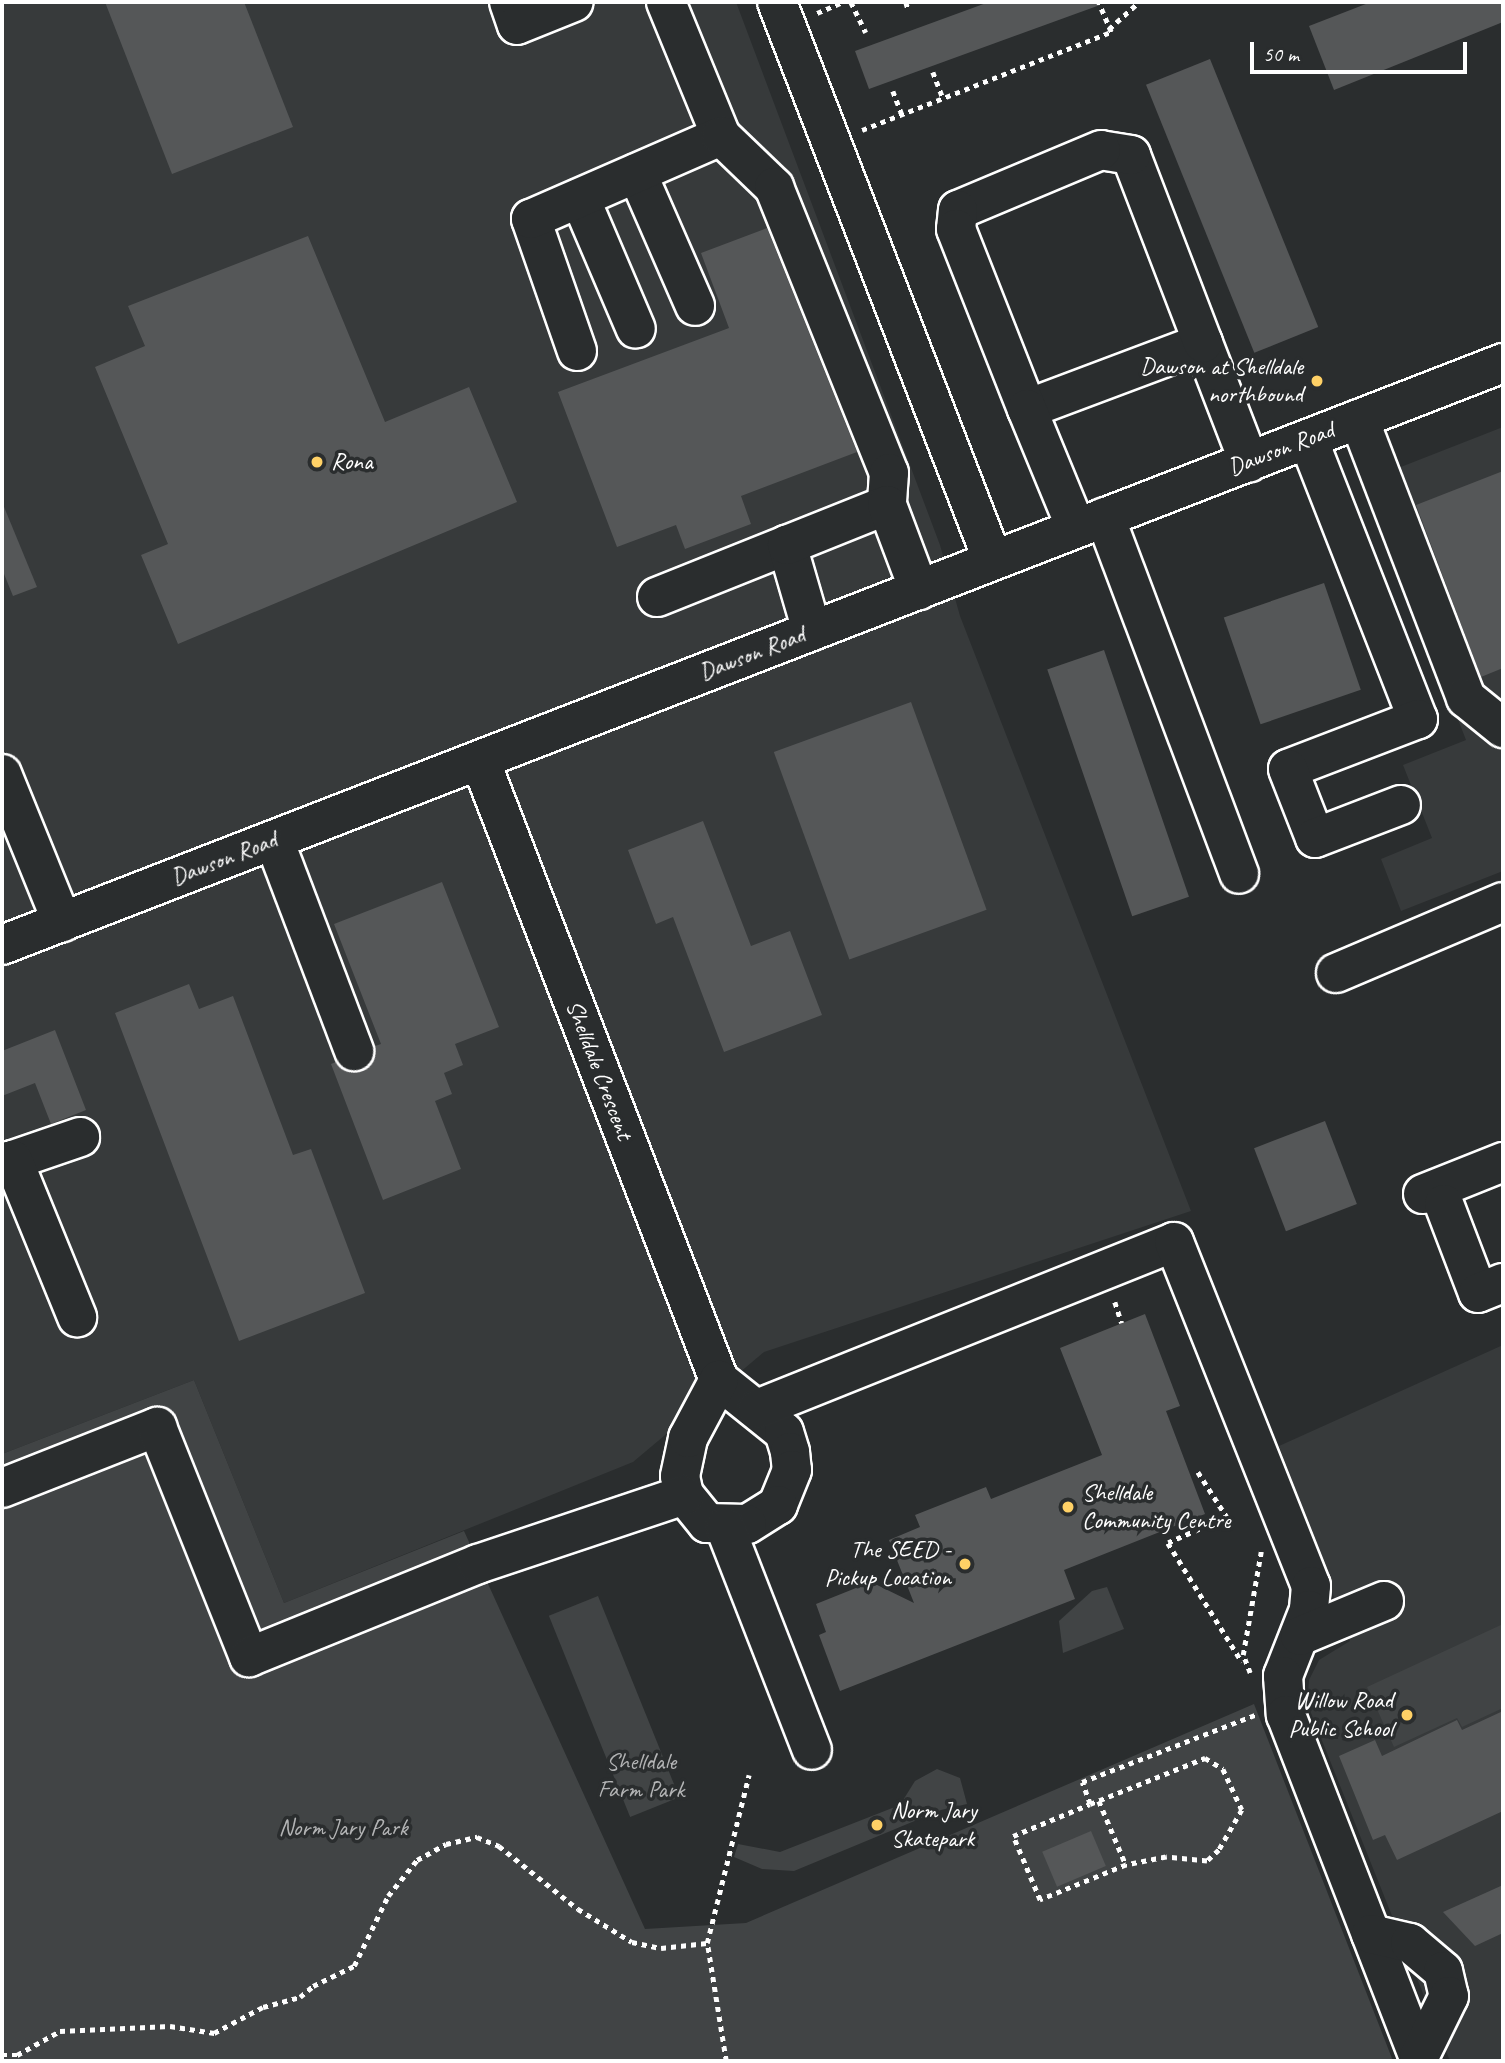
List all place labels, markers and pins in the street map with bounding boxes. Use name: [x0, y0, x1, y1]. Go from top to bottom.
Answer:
place label: Dawson at Shelldale northbound: [1139, 353, 1303, 409]
marker: Dawson at Shelldale northbound: [1309, 373, 1325, 389]
place label: Rona: [331, 448, 373, 476]
marker: Rona: [309, 454, 325, 470]
place label: Shelldale Community Centre: [1082, 1479, 1230, 1535]
marker: Shelldale Community Centre: [1060, 1499, 1076, 1515]
place label: The SEED - Pickup Location: [826, 1536, 951, 1592]
marker: The SEED - Pickup Location: [957, 1556, 973, 1572]
place label: Willow Road Public School: [1289, 1687, 1393, 1743]
marker: Willow Road Public School: [1399, 1707, 1415, 1723]
place label: Norm Jary Skatepark: [891, 1797, 977, 1853]
marker: Norm Jary Skatepark: [869, 1817, 885, 1833]

